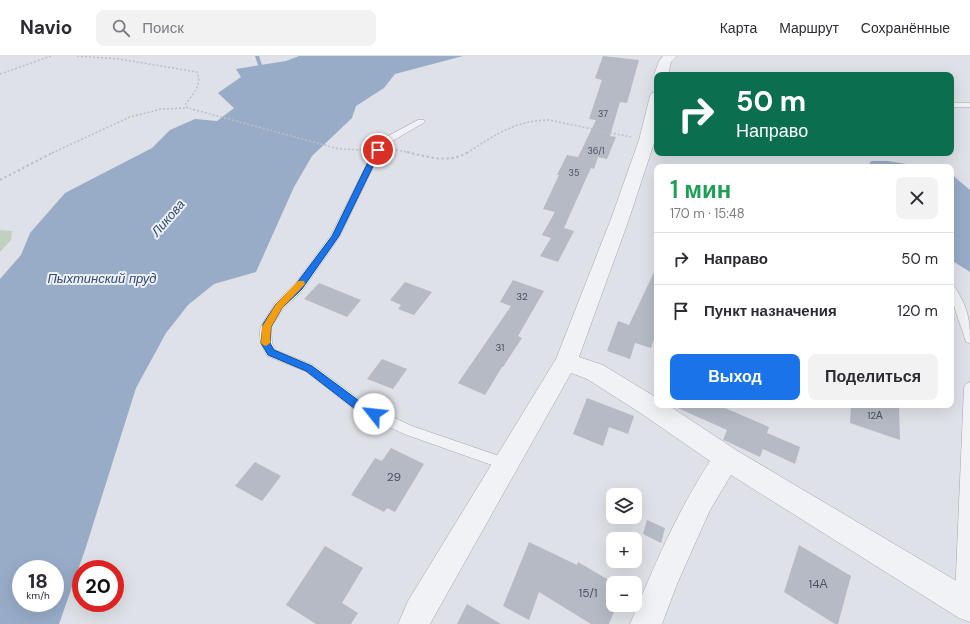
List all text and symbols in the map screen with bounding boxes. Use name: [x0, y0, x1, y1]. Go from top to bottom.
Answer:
search box: [96, 10, 376, 46]
text: Navio: [20, 15, 72, 40]
icon: search: [110, 17, 132, 39]
text: Поиск: [142, 18, 184, 38]
text: Карта: [720, 19, 757, 37]
text: Маршрут: [779, 19, 839, 37]
text: Сохранённые: [861, 19, 950, 37]
text: 50 m: [736, 83, 806, 120]
icon: right: [670, 88, 722, 140]
house number: 37: [598, 108, 608, 120]
text: Направо: [736, 119, 808, 143]
pin: [361, 133, 395, 167]
icon: arrive: [367, 139, 389, 161]
house number: 36/1: [588, 145, 605, 157]
house number: 35: [569, 167, 579, 179]
text: 1 мин: [670, 174, 731, 205]
button: close: [896, 177, 938, 219]
water label: Ликова: [147, 196, 189, 241]
text: 170 m · 15:48: [670, 205, 745, 222]
icon: right: [670, 248, 692, 270]
text: Направо: [704, 249, 768, 269]
text: 50 m: [901, 249, 938, 269]
water label: Пыхтинский пруд: [47, 270, 157, 287]
house number: 32: [516, 290, 528, 303]
icon: arrive: [670, 300, 692, 322]
text: Пункт назначения: [704, 301, 837, 321]
text: 120 m: [897, 301, 938, 321]
house number: 31: [496, 341, 504, 354]
button: Выход: [670, 354, 800, 400]
button: Поделиться: [808, 354, 938, 400]
position arrow: [353, 393, 395, 435]
house number: 12А: [867, 409, 883, 422]
house number: 29: [387, 469, 401, 485]
map controls: [606, 488, 642, 612]
button: layers: [606, 488, 642, 524]
button: +: [606, 532, 642, 568]
speed limit sign: 20: [72, 560, 124, 612]
text: 18: [28, 568, 48, 594]
button: −: [606, 576, 642, 612]
house number: 14А: [808, 576, 828, 592]
house number: 15/1: [578, 585, 598, 601]
text: km/h: [26, 589, 50, 602]

